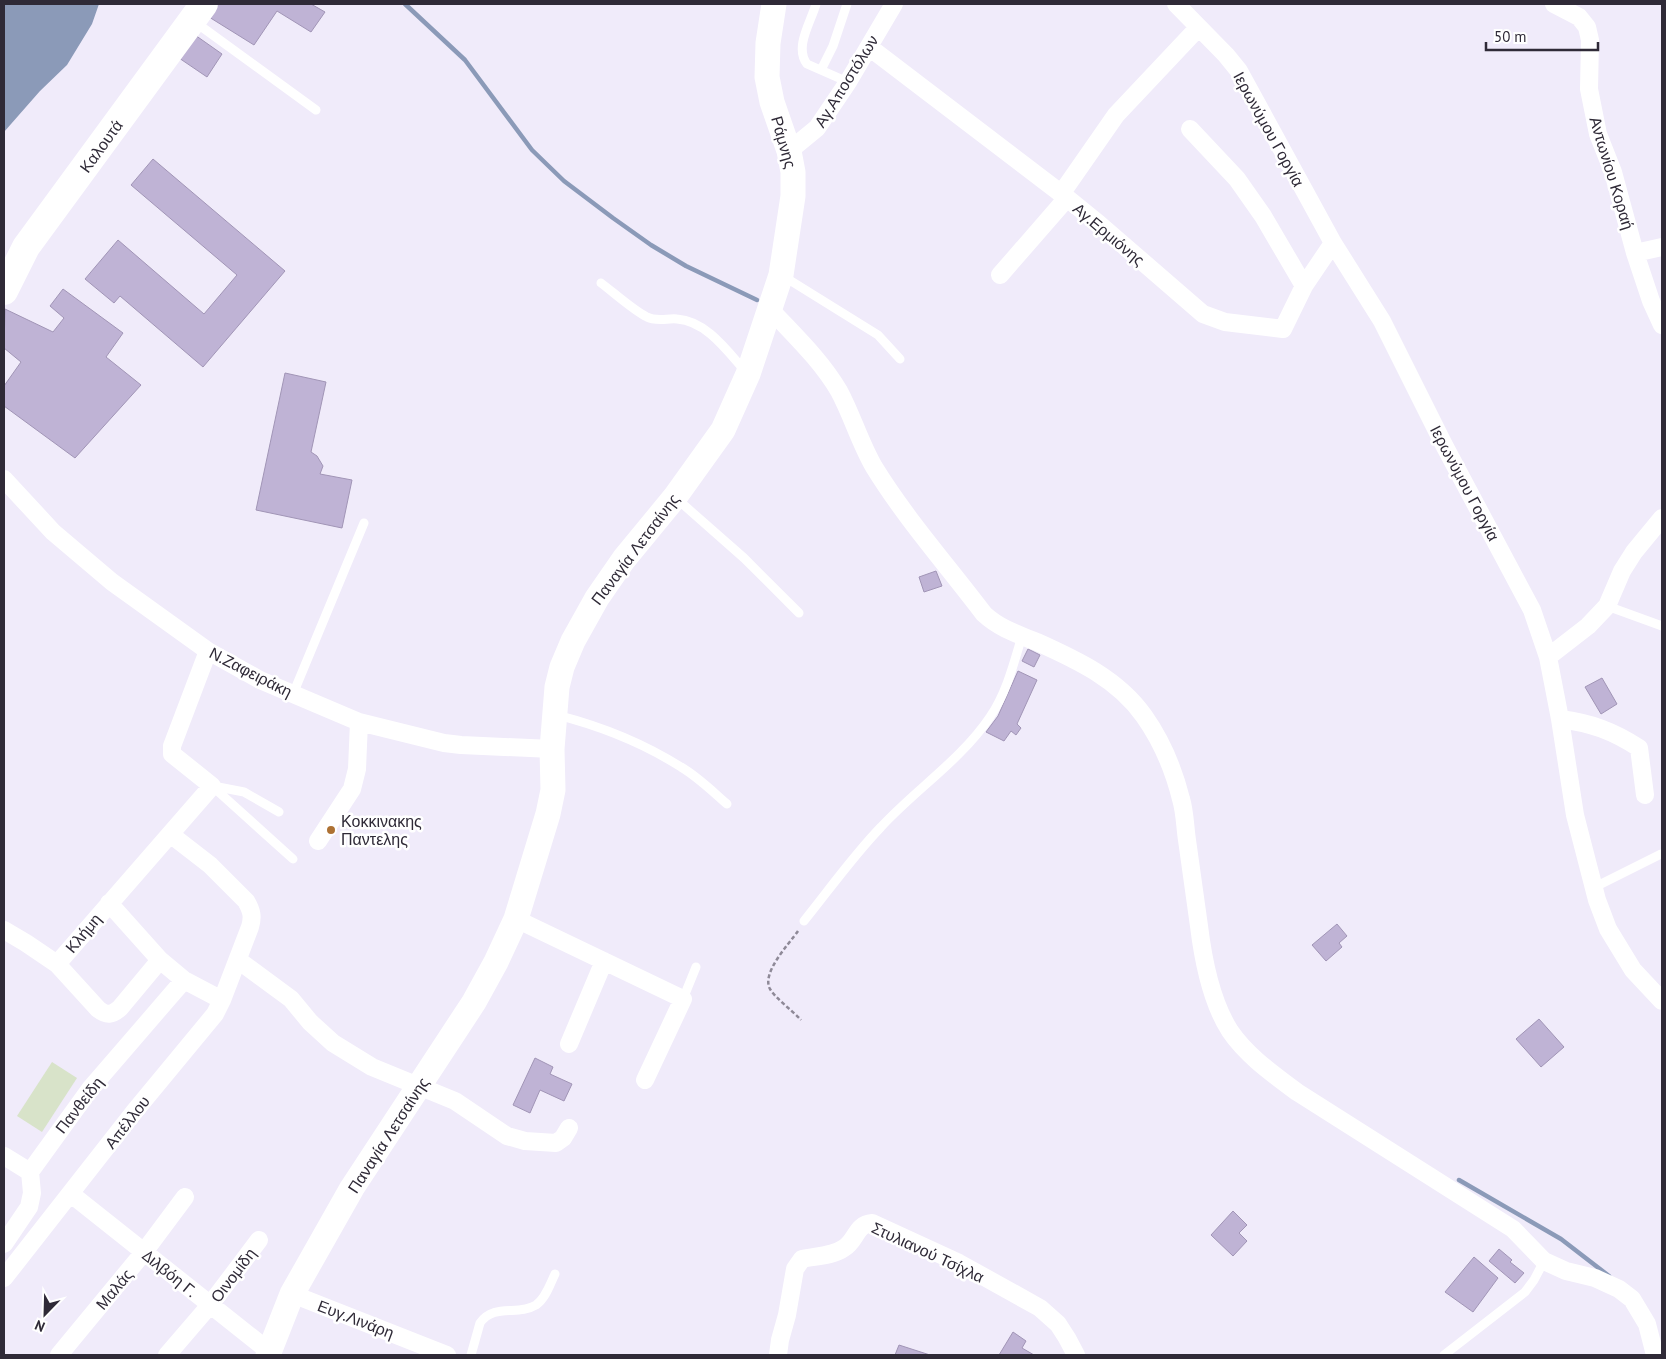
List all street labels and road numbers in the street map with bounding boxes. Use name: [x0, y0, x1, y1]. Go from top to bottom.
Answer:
street label: Αγ.Αποστόλων: [810, 31, 882, 131]
street label: Ιερωνύμου Γοργία: [1229, 68, 1309, 190]
street label: Ράμνης: [767, 114, 801, 171]
street label: Αντωνίου Κοραή: [1585, 114, 1639, 232]
street label: Καλουτά: [75, 116, 127, 176]
street label: Αγ.Ερμιόνης: [1069, 198, 1149, 270]
street label: Ιερωνύμου Γοργία: [1426, 422, 1504, 544]
street label: Παναγία Λετσαίνης: [587, 489, 684, 609]
street label: Ν.Ζαφειράκη: [206, 643, 296, 701]
street label: Κλήμη: [61, 909, 105, 957]
street label: Πανθείδη: [51, 1073, 107, 1137]
street label: Παναγία Λετσαίνης: [343, 1073, 433, 1197]
street label: Απέλλου: [100, 1091, 154, 1153]
street label: Στυλιανού Τσίχλα: [869, 1217, 987, 1287]
street label: Οινομίδη: [206, 1244, 260, 1306]
street label: Διλβόη Γ.: [139, 1245, 201, 1301]
street label: Μαλάς: [91, 1264, 137, 1314]
street label: Ευγ.Λινάρη: [315, 1295, 397, 1343]

